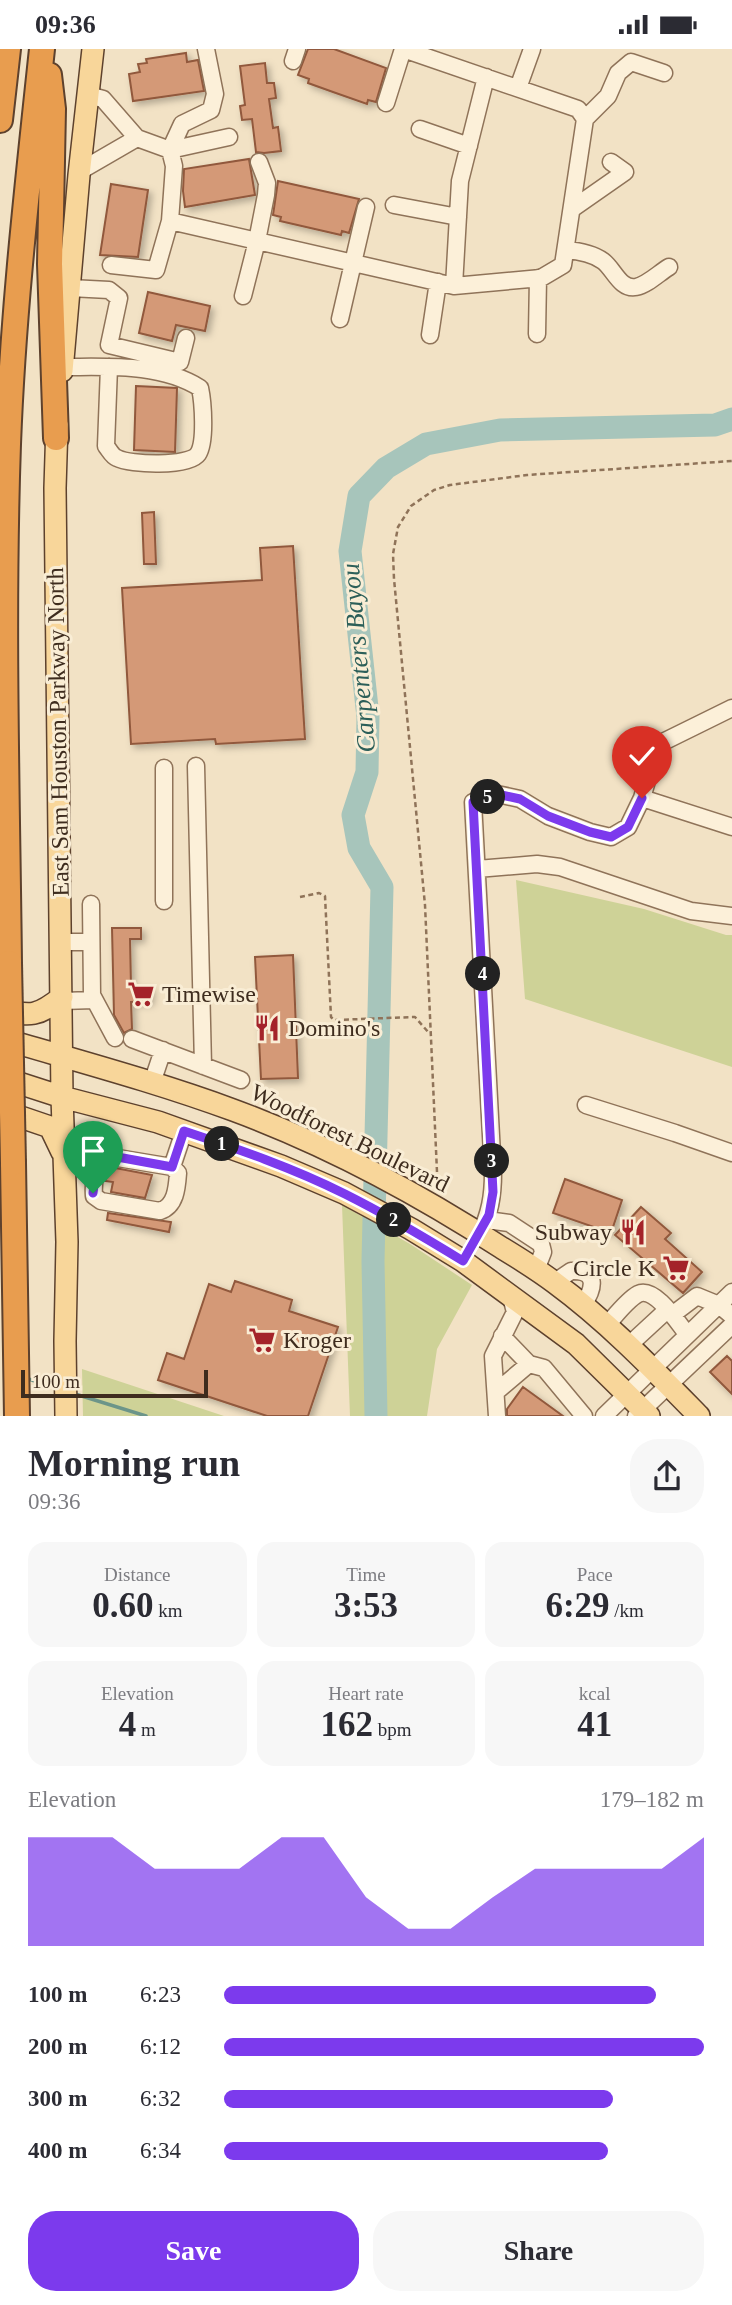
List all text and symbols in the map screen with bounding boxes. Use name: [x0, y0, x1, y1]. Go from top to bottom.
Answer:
text: 09:36: [35, 10, 96, 39]
water label: Carpenters Bayou: [336, 562, 381, 754]
street label: East Sam Houston Parkway North: [42, 567, 74, 897]
pin: [612, 726, 672, 798]
icon: check: [623, 737, 661, 775]
pin: 5: [470, 779, 505, 815]
text: 5: [483, 786, 492, 807]
pin: 4: [466, 957, 500, 991]
text: 4: [478, 963, 487, 984]
supermarket icon: Timewise: [126, 979, 156, 1009]
place label: Timewise: [162, 981, 256, 1007]
restaurant icon: Domino's: [252, 1013, 282, 1043]
place label: Domino's: [288, 1015, 380, 1041]
street label: Woodforest Boulevard: [247, 1079, 453, 1197]
pin: [63, 1121, 123, 1193]
pin: 1: [204, 1127, 240, 1161]
icon: arrive: [74, 1132, 112, 1170]
text: 1: [217, 1133, 226, 1154]
pin: 3: [475, 1143, 510, 1179]
text: 3: [487, 1150, 496, 1171]
pin: 2: [376, 1203, 412, 1237]
text: 2: [389, 1209, 398, 1230]
restaurant icon: Subway: [618, 1217, 648, 1247]
place label: Subway: [535, 1219, 612, 1245]
supermarket icon: Circle K: [661, 1253, 691, 1283]
place label: Circle K: [573, 1255, 656, 1281]
supermarket icon: Kroger: [247, 1325, 277, 1355]
place label: Kroger: [283, 1327, 351, 1353]
scale bar: [21, 1367, 208, 1399]
text: 100 m: [32, 1371, 80, 1392]
button: share: [630, 1439, 704, 1513]
text: Morning run: [28, 1442, 240, 1484]
text: 09:36: [28, 1489, 80, 1514]
text: Distance: [104, 1564, 171, 1585]
text: Time: [346, 1564, 386, 1585]
text: Pace: [577, 1564, 613, 1585]
text: 0.60: [92, 1586, 153, 1625]
text: 3:53: [334, 1586, 398, 1625]
text: 6:29: [545, 1586, 610, 1625]
text: km: [153, 1600, 182, 1621]
text: /km: [610, 1600, 644, 1621]
text: Elevation: [101, 1683, 174, 1704]
text: Heart rate: [328, 1683, 404, 1704]
text: kcal: [579, 1683, 610, 1704]
text: 4: [119, 1705, 136, 1744]
text: 162: [320, 1705, 373, 1744]
text: 41: [577, 1705, 612, 1744]
text: m: [136, 1719, 156, 1740]
text: bpm: [373, 1719, 412, 1740]
text: Elevation: [28, 1787, 116, 1812]
text: 179–182 m: [600, 1787, 704, 1812]
text: 100 m: [28, 1982, 87, 2007]
text: 6:23: [140, 1982, 181, 2007]
text: 200 m: [28, 2034, 87, 2059]
text: 6:12: [140, 2034, 181, 2059]
text: 300 m: [28, 2086, 87, 2111]
text: 6:32: [140, 2086, 181, 2111]
text: 400 m: [28, 2138, 87, 2163]
text: 6:34: [140, 2138, 181, 2163]
button: Save: [28, 2211, 359, 2291]
button: Share: [373, 2211, 704, 2291]

